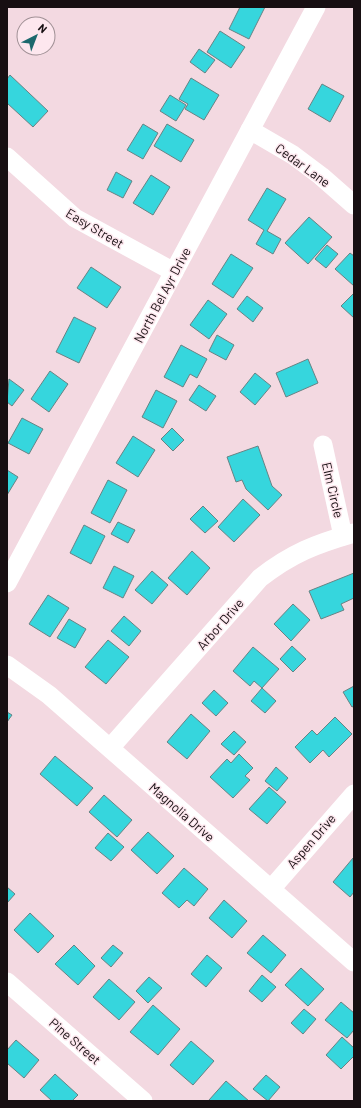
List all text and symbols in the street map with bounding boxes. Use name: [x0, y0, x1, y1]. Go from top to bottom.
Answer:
north arrow: [16, 16, 56, 56]
text: N: [36, 21, 50, 35]
street label: Cedar Lane: [273, 140, 334, 190]
street label: Easy Street: [63, 205, 127, 251]
street label: North Bel Ayr Drive: [130, 245, 194, 345]
street label: Elm Circle: [319, 461, 347, 520]
street label: Arbor Drive: [193, 595, 247, 653]
street label: Magnolia Drive: [146, 779, 218, 845]
street label: Aspen Drive: [283, 811, 339, 871]
street label: Pine Street: [46, 1014, 104, 1068]

